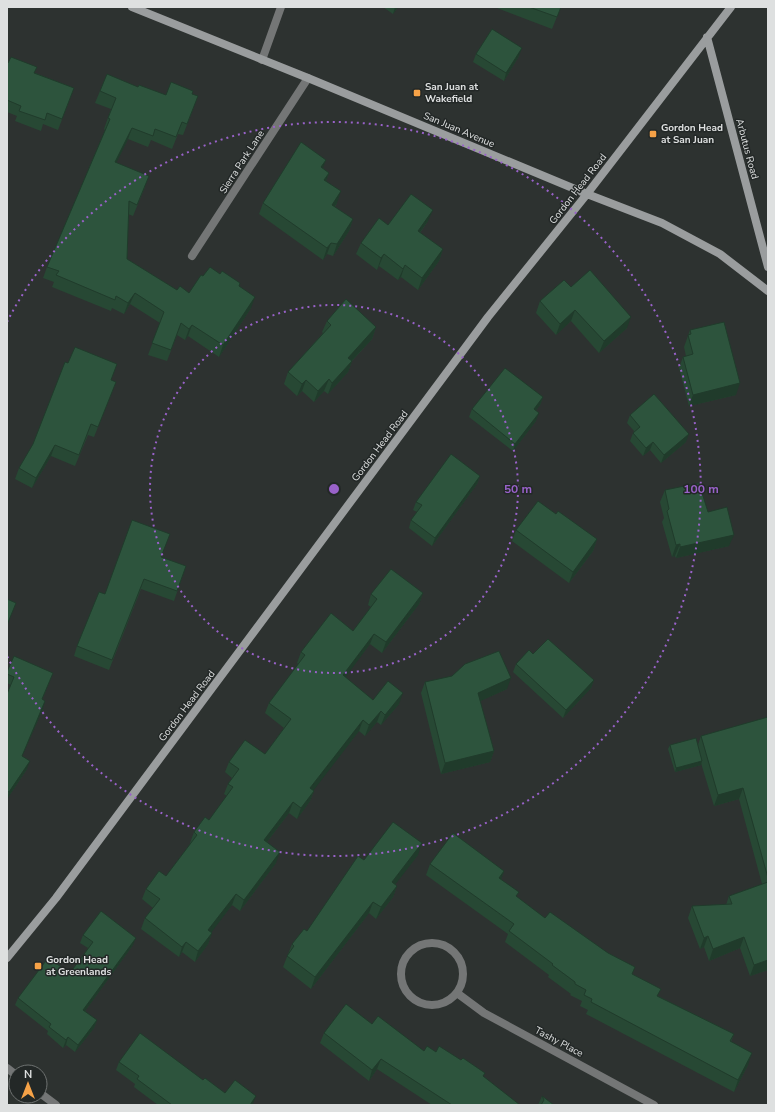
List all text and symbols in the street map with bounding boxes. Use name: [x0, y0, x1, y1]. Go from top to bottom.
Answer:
place label: San Juan at Wakefield: [425, 80, 478, 106]
marker: San Juan at Wakefield: [412, 88, 422, 98]
street label: San Juan Avenue: [421, 109, 497, 151]
street label: Arbutus Road: [732, 117, 762, 181]
place label: Gordon Head at San Juan: [661, 121, 723, 147]
street label: Sierra Park Lane: [216, 128, 268, 196]
marker: Gordon Head at San Juan: [648, 129, 658, 139]
street label: Gordon Head Road: [546, 151, 610, 227]
street label: Gordon Head Road: [349, 407, 412, 485]
text: 50 m: [504, 481, 532, 497]
text: 100 m: [683, 481, 719, 497]
centre of rings: [327, 482, 341, 496]
street label: Gordon Head Road: [156, 667, 219, 745]
place label: Gordon Head at Greenlands: [46, 953, 111, 979]
marker: Gordon Head at Greenlands: [33, 961, 43, 971]
street label: Tashy Place: [532, 1023, 586, 1061]
north arrow: [8, 1064, 48, 1104]
text: N: [24, 1067, 32, 1082]

